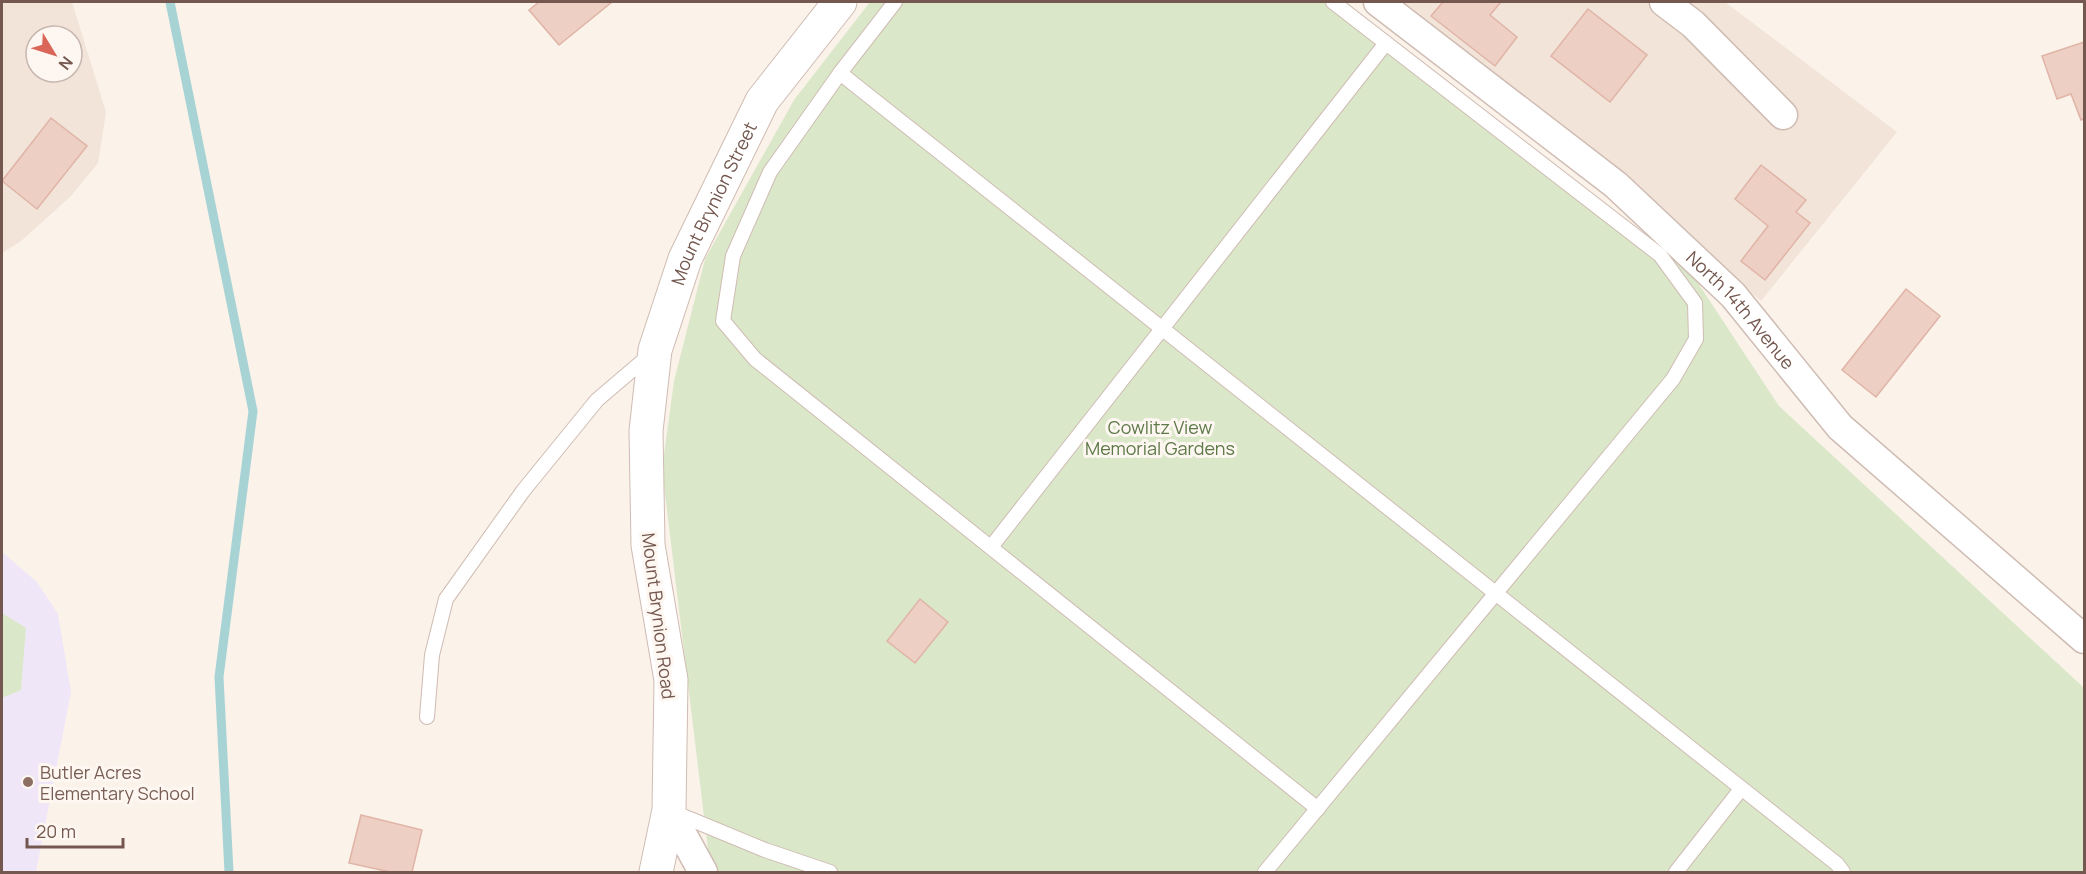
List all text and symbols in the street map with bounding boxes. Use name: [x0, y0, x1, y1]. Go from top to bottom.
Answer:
north arrow: [24, 24, 84, 84]
text: N: [54, 52, 78, 75]
street label: Mount Brynion Street: [665, 118, 762, 288]
street label: North 14th Avenue: [1681, 245, 1800, 374]
park label: Cowlitz View Memorial Gardens: [1085, 415, 1235, 460]
street label: Mount Brynion Road: [637, 531, 681, 701]
place label: Butler Acres Elementary School: [40, 760, 195, 805]
marker: Butler Acres Elementary School: [21, 775, 35, 789]
scale bar: [27, 811, 123, 849]
text: 20 m: [36, 819, 76, 843]

